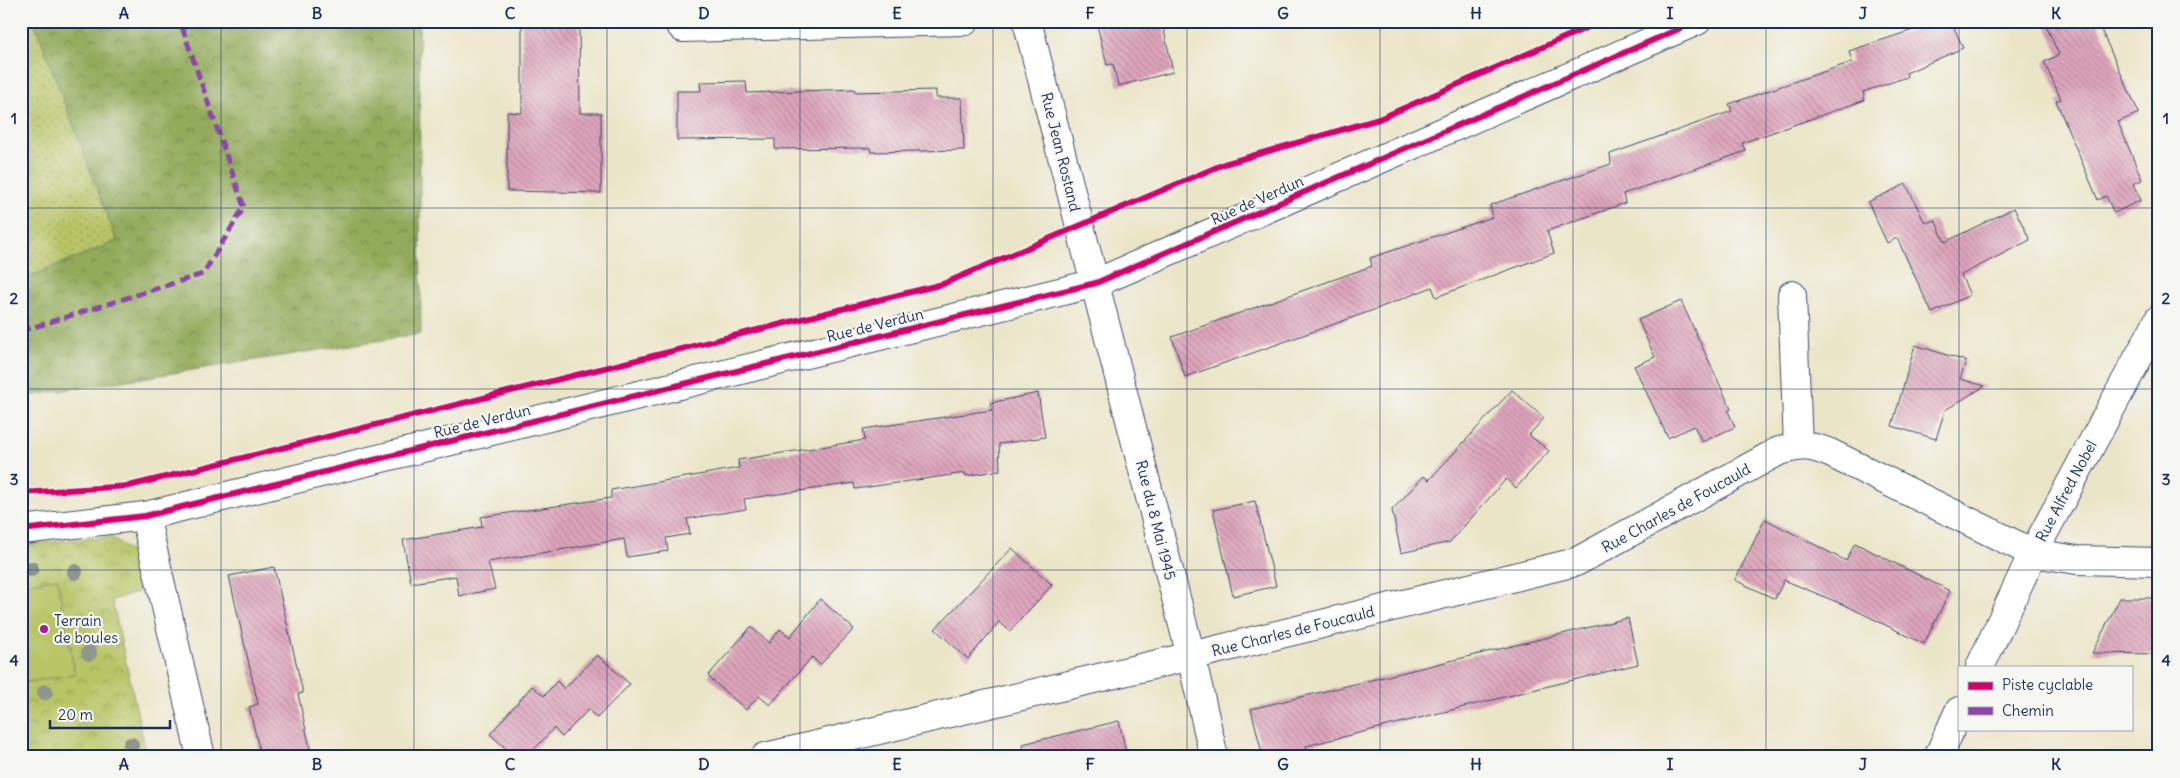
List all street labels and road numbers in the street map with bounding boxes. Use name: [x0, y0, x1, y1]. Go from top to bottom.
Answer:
street label: Rue Jean Rostand: [1037, 90, 1085, 214]
street label: Rue de Verdun: [1208, 171, 1306, 229]
street label: Rue de Verdun: [825, 304, 926, 346]
street label: Rue de Verdun: [432, 400, 533, 442]
street label: Rue Alfred Nobel: [2031, 437, 2101, 545]
street label: Rue du 8 Mai 1945: [1132, 458, 1180, 582]
street label: Rue Charles de Foucauld: [1598, 459, 1754, 557]
street label: Rue Charles de Foucauld: [1210, 602, 1377, 660]

